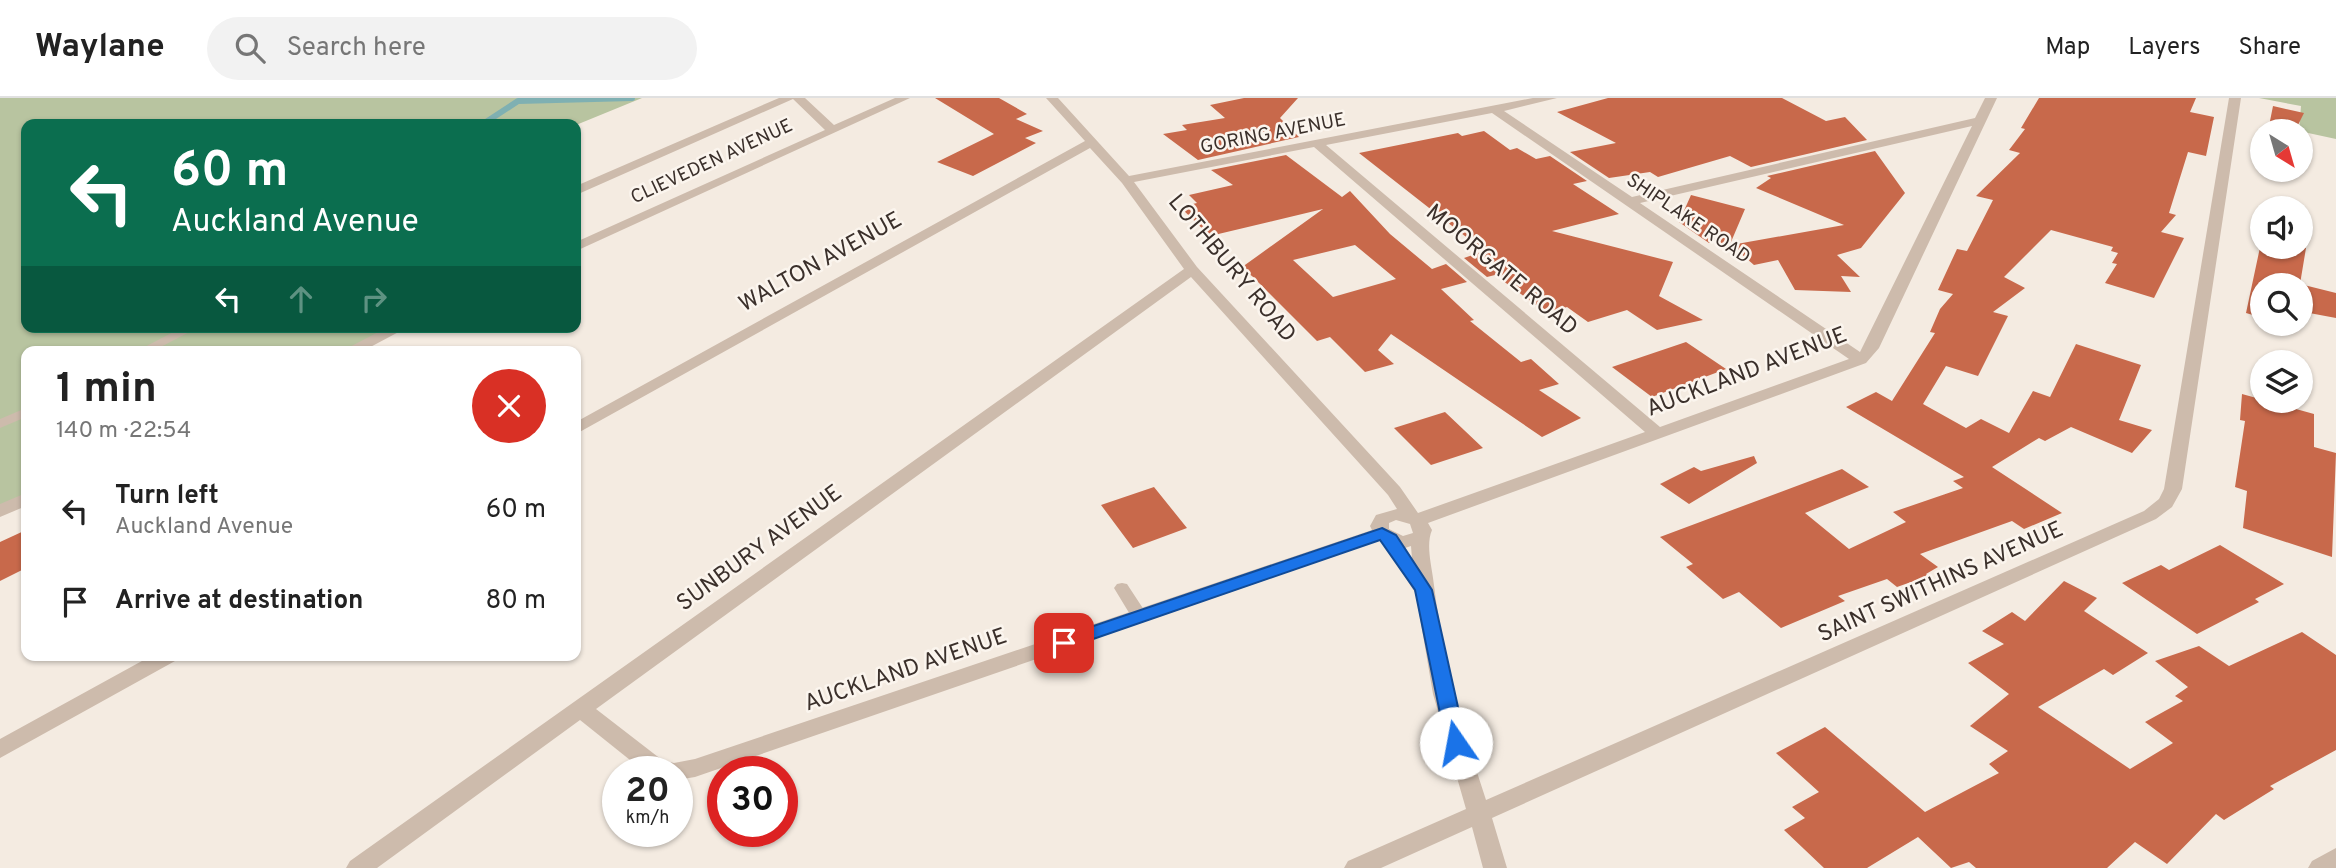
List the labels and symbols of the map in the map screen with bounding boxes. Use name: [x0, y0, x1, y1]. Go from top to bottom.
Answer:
street label: GORING AVENUE: [1198, 108, 1348, 160]
street label: CLIEVEDEN AVENUE: [627, 114, 797, 210]
north arrow: [2250, 119, 2314, 182]
street label: SHIPLAKE ROAD: [1621, 169, 1755, 269]
street label: LOTHBURY ROAD: [1161, 189, 1301, 349]
street label: MOORGATE ROAD: [1419, 199, 1583, 343]
street label: WALTON AVENUE: [734, 206, 908, 320]
street label: AUCKLAND AVENUE: [1642, 321, 1852, 425]
street label: SUNBURY AVENUE: [672, 479, 848, 619]
street label: SAINT SWITHINS AVENUE: [1814, 516, 2068, 650]
pin: [1034, 613, 1094, 673]
street label: AUCKLAND AVENUE: [801, 623, 1011, 719]
position arrow: [1419, 706, 1493, 780]
speed limit sign: 30: [707, 756, 798, 847]

